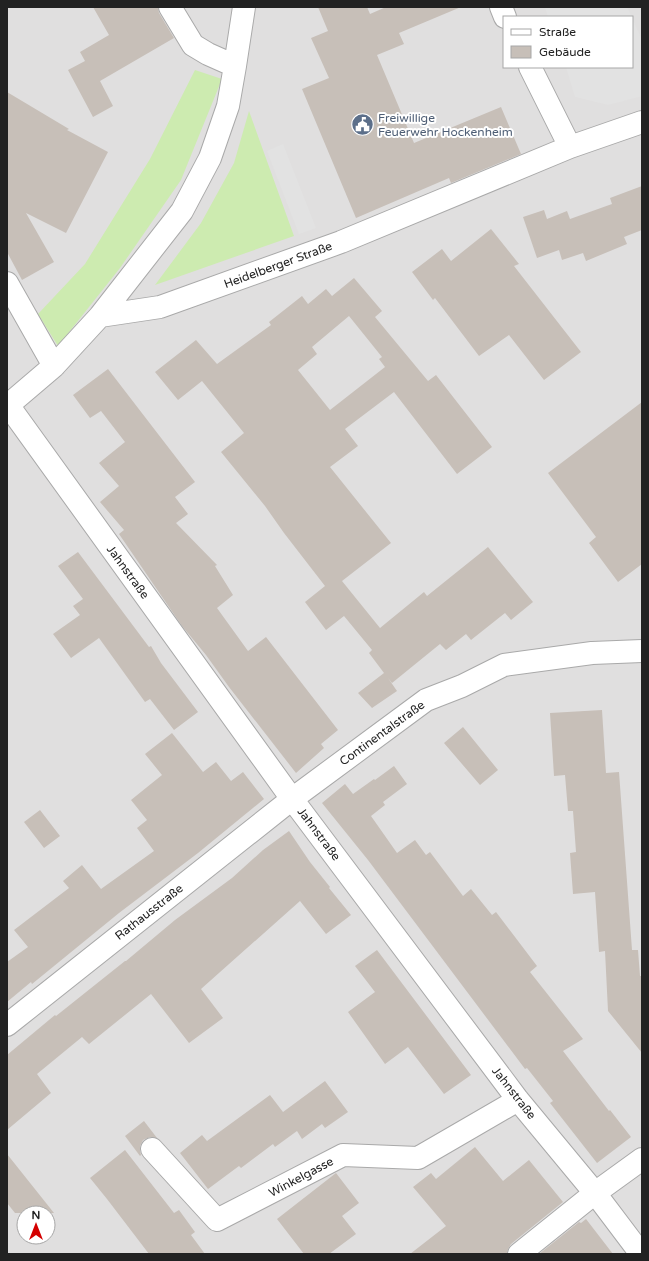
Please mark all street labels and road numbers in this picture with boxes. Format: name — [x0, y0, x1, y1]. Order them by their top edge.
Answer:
street label: Heidelberger Straße — [222, 239, 334, 291]
street label: Jahnstraße — [104, 543, 152, 602]
street label: Continentalstraße — [337, 697, 427, 768]
street label: Jahnstraße — [295, 805, 344, 863]
street label: Rathausstraße — [112, 881, 186, 943]
street label: Jahnstraße — [489, 1064, 539, 1122]
street label: Winkelgasse — [266, 1154, 336, 1200]

